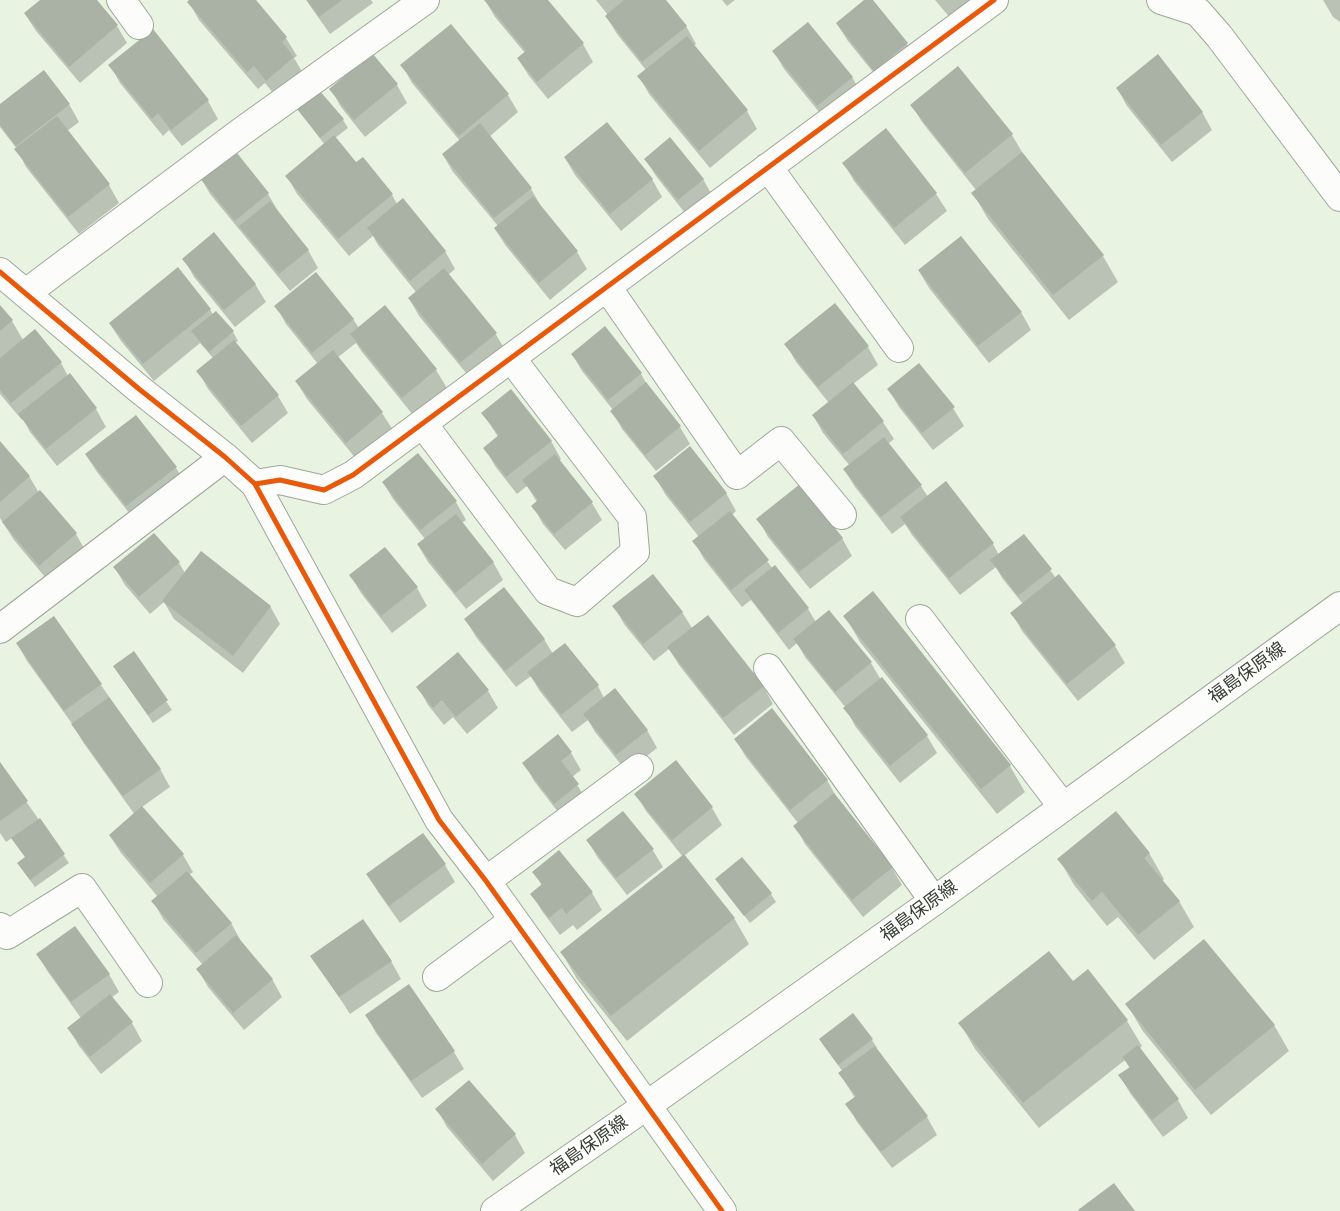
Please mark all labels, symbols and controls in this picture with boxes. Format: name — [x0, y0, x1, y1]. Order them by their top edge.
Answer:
street label: 福島保原線 — [1204, 638, 1290, 708]
street label: 福島保原線 — [876, 876, 962, 946]
street label: 福島保原線 — [546, 1111, 632, 1181]

